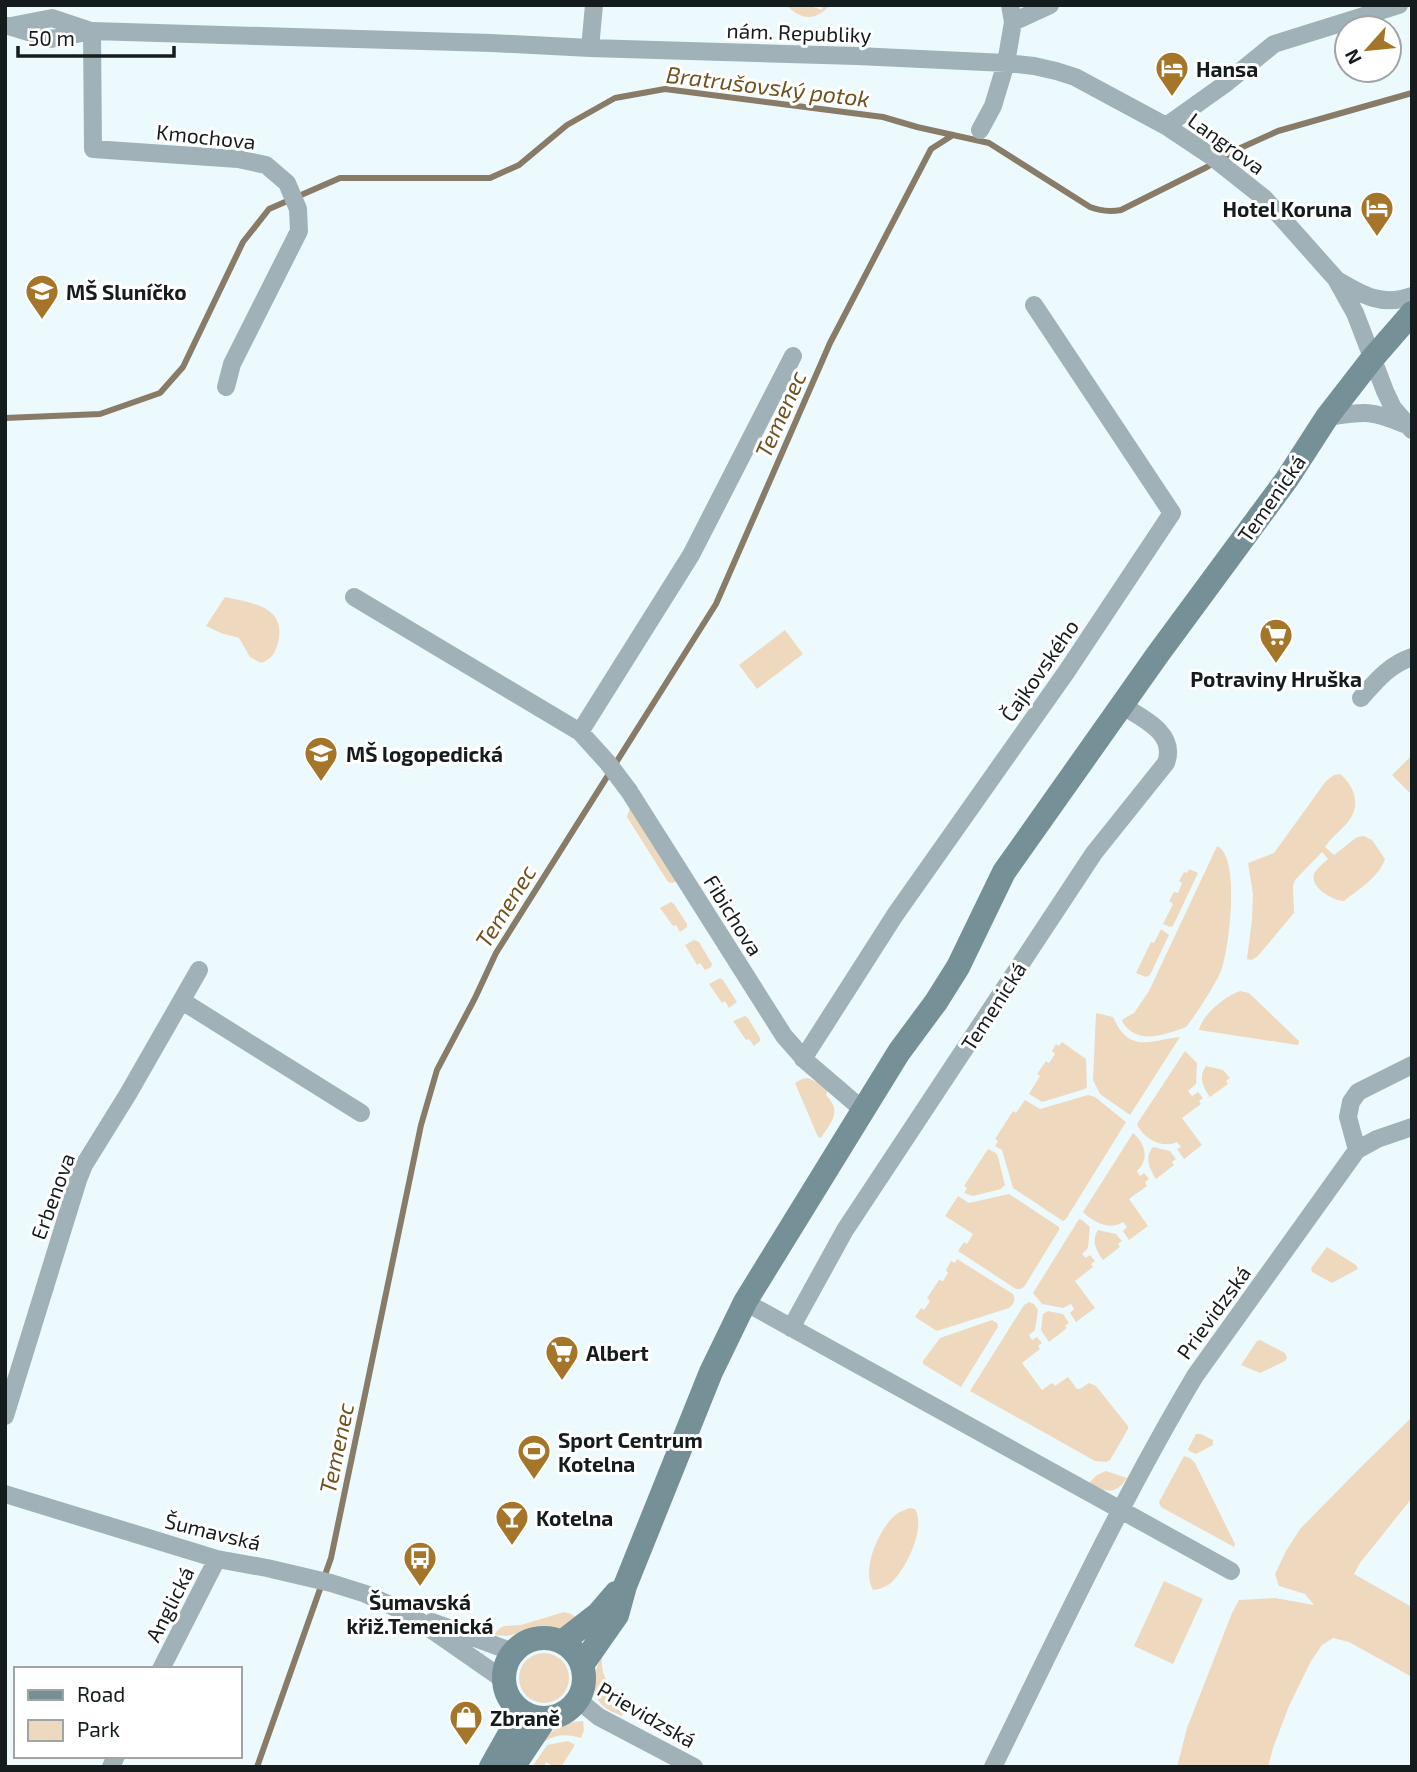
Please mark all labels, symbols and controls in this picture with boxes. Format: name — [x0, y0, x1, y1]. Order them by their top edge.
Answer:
scale bar — [18, 14, 173, 58]
north arrow — [1333, 14, 1403, 84]
street label: nám. Republiky — [726, 17, 872, 47]
text: 50 m — [28, 25, 75, 50]
text: N — [1339, 46, 1366, 68]
hotel icon: Hansa — [1153, 49, 1191, 98]
place label: Hansa — [1196, 56, 1258, 81]
water label: Bratrušovský potok — [665, 60, 871, 112]
street label: Langrova — [1184, 107, 1270, 179]
street label: Kmochova — [155, 118, 257, 154]
hotel icon: Hotel Koruna — [1358, 189, 1396, 238]
place label: Hotel Koruna — [1222, 196, 1352, 221]
school or university icon: MŠ Sluníčko — [23, 272, 61, 321]
place label: MŠ Sluníčko — [66, 279, 187, 304]
water label: Temenec — [748, 366, 812, 462]
street label: Temenická — [1232, 450, 1310, 546]
street label: Čajkovského — [995, 614, 1084, 726]
supermarket icon: Potraviny Hruška — [1257, 616, 1295, 665]
place label: Potraviny Hruška — [1190, 666, 1362, 692]
school or university icon: MŠ logopedická — [302, 734, 340, 783]
place label: MŠ logopedická — [346, 741, 503, 766]
water label: Temenec — [469, 859, 541, 953]
street label: Fibichova — [699, 870, 769, 960]
street label: Temenická — [955, 957, 1031, 1055]
street label: Erbenova — [25, 1149, 79, 1243]
street label: Prievidzská — [1171, 1260, 1255, 1364]
supermarket icon: Albert — [543, 1333, 581, 1382]
place label: Albert — [586, 1340, 649, 1365]
water label: Temenec — [313, 1400, 359, 1496]
place label: Sport Centrum Kotelna — [558, 1427, 703, 1476]
sports icon: Sport Centrum Kotelna — [515, 1432, 553, 1481]
bar icon: Kotelna — [493, 1498, 531, 1547]
place label: Kotelna — [536, 1505, 613, 1530]
street label: Šumavská — [163, 1507, 263, 1555]
bus stop icon: Šumavská křiž.Temenická — [401, 1539, 439, 1588]
street label: Anglická — [139, 1562, 199, 1646]
place label: Šumavská křiž.Temenická — [346, 1589, 494, 1638]
legend — [14, 1667, 242, 1758]
street label: Prievidzská — [593, 1676, 701, 1752]
text: Road — [77, 1681, 125, 1706]
shop icon: Zbraně — [447, 1698, 485, 1747]
place label: Zbraně — [490, 1705, 560, 1730]
text: Park — [77, 1716, 120, 1741]

